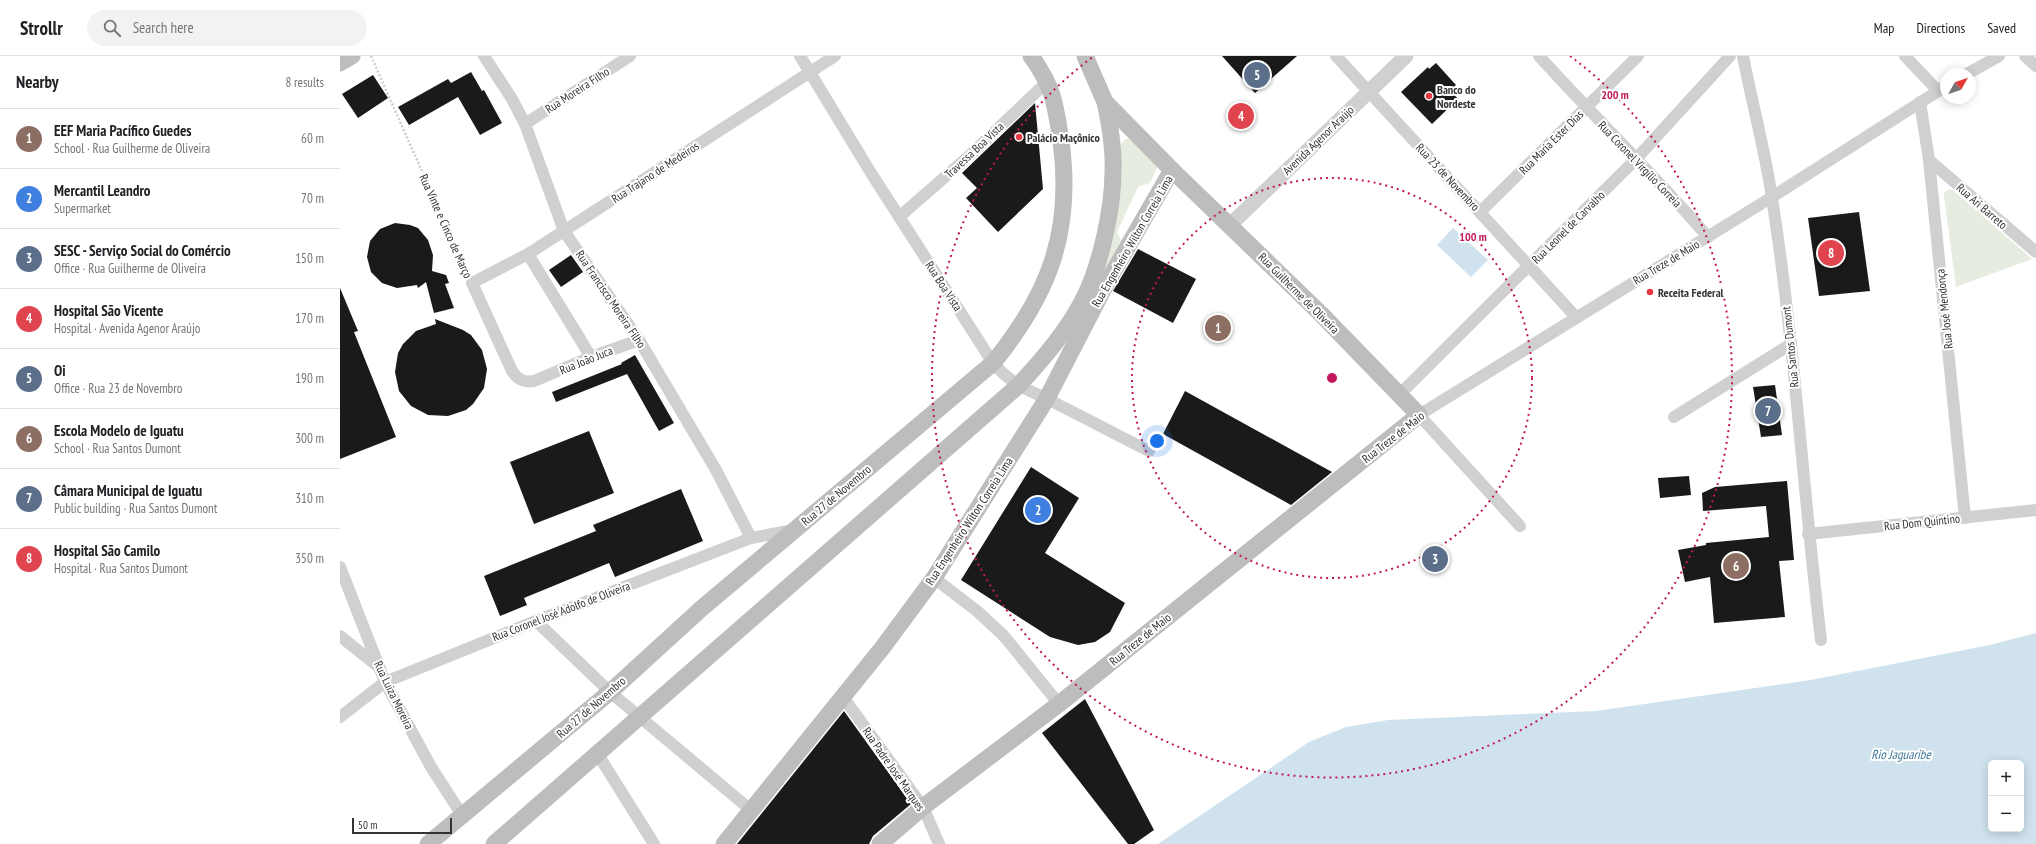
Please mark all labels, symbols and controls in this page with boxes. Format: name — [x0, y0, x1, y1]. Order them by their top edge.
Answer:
search box — [87, 10, 367, 46]
text: Strollr — [20, 16, 63, 40]
icon: search — [101, 17, 123, 39]
text: Search here — [133, 18, 194, 37]
text: Map — [1874, 19, 1894, 37]
text: Directions — [1916, 19, 1965, 37]
text: Saved — [1987, 19, 2016, 37]
pin: 5 — [1244, 60, 1270, 90]
street label: Rua Moreira Filho — [542, 64, 612, 116]
north arrow — [1940, 68, 1976, 104]
text: Nearby — [16, 71, 59, 93]
text: 8 results — [285, 74, 324, 91]
place label: Banco do Nordeste — [1437, 82, 1476, 111]
text: 200 m — [1601, 87, 1629, 102]
marker: Banco do Nordeste — [1424, 91, 1434, 101]
pin: 4 — [1228, 101, 1254, 131]
street label: Avenida Agenor Araújo — [1279, 102, 1357, 178]
street label: Rua Maria Ester Dias — [1516, 107, 1586, 177]
street label: Rua Coronel Virgílio Correia — [1595, 118, 1685, 210]
street label: Travessa Boa Vista — [941, 119, 1007, 181]
text: EEF Maria Pacífico Guedes — [54, 121, 192, 140]
text: 1 — [26, 130, 32, 147]
text: 60 m — [301, 130, 324, 147]
place label: Palácio Maçônico — [1027, 130, 1100, 145]
marker: Palácio Maçônico — [1014, 132, 1024, 142]
street label: Rua Trajano de Medeiros — [608, 138, 702, 206]
text: School · Rua Guilherme de Oliveira — [54, 140, 210, 157]
street label: Rua 23 de Novembro — [1413, 140, 1483, 214]
street label: Rua Vinte e Cinco de Março — [416, 172, 476, 280]
street label: Rua Engenheiro Wilton Correia Lima — [1088, 172, 1176, 309]
street label: Rua Ari Barreto — [1954, 180, 2010, 232]
text: Mercantil Leandro — [54, 181, 150, 200]
street label: Rua Leonel de Carvalho — [1528, 187, 1608, 267]
text: 2 — [26, 190, 32, 207]
text: 70 m — [301, 190, 324, 207]
text: Supermarket — [54, 200, 111, 217]
text: 100 m — [1459, 229, 1487, 244]
street label: Rua Treze de Maio — [1630, 236, 1702, 288]
pin: 8 — [1818, 238, 1844, 268]
text: SESC - Serviço Social do Comércio — [54, 241, 231, 260]
street label: Rua Francisco Moreira Filho — [573, 247, 649, 351]
street label: Rua Guilherme de Oliveira — [1255, 249, 1343, 337]
text: 3 — [26, 250, 32, 267]
text: 150 m — [295, 250, 324, 267]
street label: Rua Boa Vista — [922, 258, 966, 314]
text: Office · Rua Guilherme de Oliveira — [54, 260, 206, 277]
street label: Rua José Mendonça — [1932, 268, 1956, 350]
place label: Receita Federal — [1658, 285, 1724, 300]
marker: Receita Federal — [1645, 287, 1655, 297]
text: Hospital São Vicente — [54, 301, 163, 320]
street label: Rua Santos Dumont — [1778, 305, 1802, 388]
text: 4 — [26, 310, 32, 327]
text: 170 m — [295, 310, 324, 327]
pin: 1 — [1205, 313, 1231, 343]
text: Hospital · Avenida Agenor Araújo — [54, 320, 200, 337]
street label: Rua João Juca — [557, 342, 615, 377]
text: Oi — [54, 361, 66, 380]
text: 5 — [26, 370, 32, 387]
text: 190 m — [295, 370, 324, 387]
centre of rings — [1325, 371, 1339, 385]
text: Office · Rua 23 de Novembro — [54, 380, 182, 397]
pin: 7 — [1755, 396, 1781, 426]
street label: Rua Treze de Maio — [1359, 408, 1427, 466]
text: Escola Modelo de Iguatu — [54, 421, 184, 440]
text: 6 — [26, 430, 32, 447]
text: 300 m — [295, 430, 324, 447]
your location — [1147, 431, 1167, 451]
text: School · Rua Santos Dumont — [54, 440, 181, 457]
street label: Rua Engenheiro Wilton Correia Lima — [922, 454, 1016, 588]
street label: Rua 27 de Novembro — [798, 461, 874, 529]
text: Câmara Municipal de Iguatu — [54, 481, 202, 500]
text: 7 — [26, 490, 32, 507]
text: 310 m — [295, 490, 324, 507]
pin: 2 — [1025, 495, 1051, 525]
text: Public building · Rua Santos Dumont — [54, 500, 217, 517]
street label: Rua Dom Quintino — [1883, 511, 1961, 533]
text: Hospital São Camilo — [54, 541, 160, 560]
pin: 3 — [1422, 544, 1448, 574]
text: 8 — [26, 550, 32, 567]
text: 350 m — [295, 550, 324, 567]
pin: 6 — [1723, 551, 1749, 581]
text: Hospital · Rua Santos Dumont — [54, 560, 188, 577]
street label: Rua Coronel José Adolfo de Oliveira — [490, 578, 632, 644]
street label: Rua Treze de Maio — [1106, 610, 1174, 668]
street label: Rua Luiza Moreira — [371, 658, 417, 732]
street label: Rua 27 de Novembro — [553, 673, 629, 741]
street label: Rua Padre José Marques — [859, 724, 929, 814]
water label: Rio Jaguaribe — [1871, 746, 1932, 763]
map controls — [1988, 760, 2024, 832]
button: + — [1988, 760, 2024, 796]
button: − — [1988, 796, 2024, 832]
scale bar — [352, 816, 452, 835]
text: 50 m — [358, 818, 377, 832]

